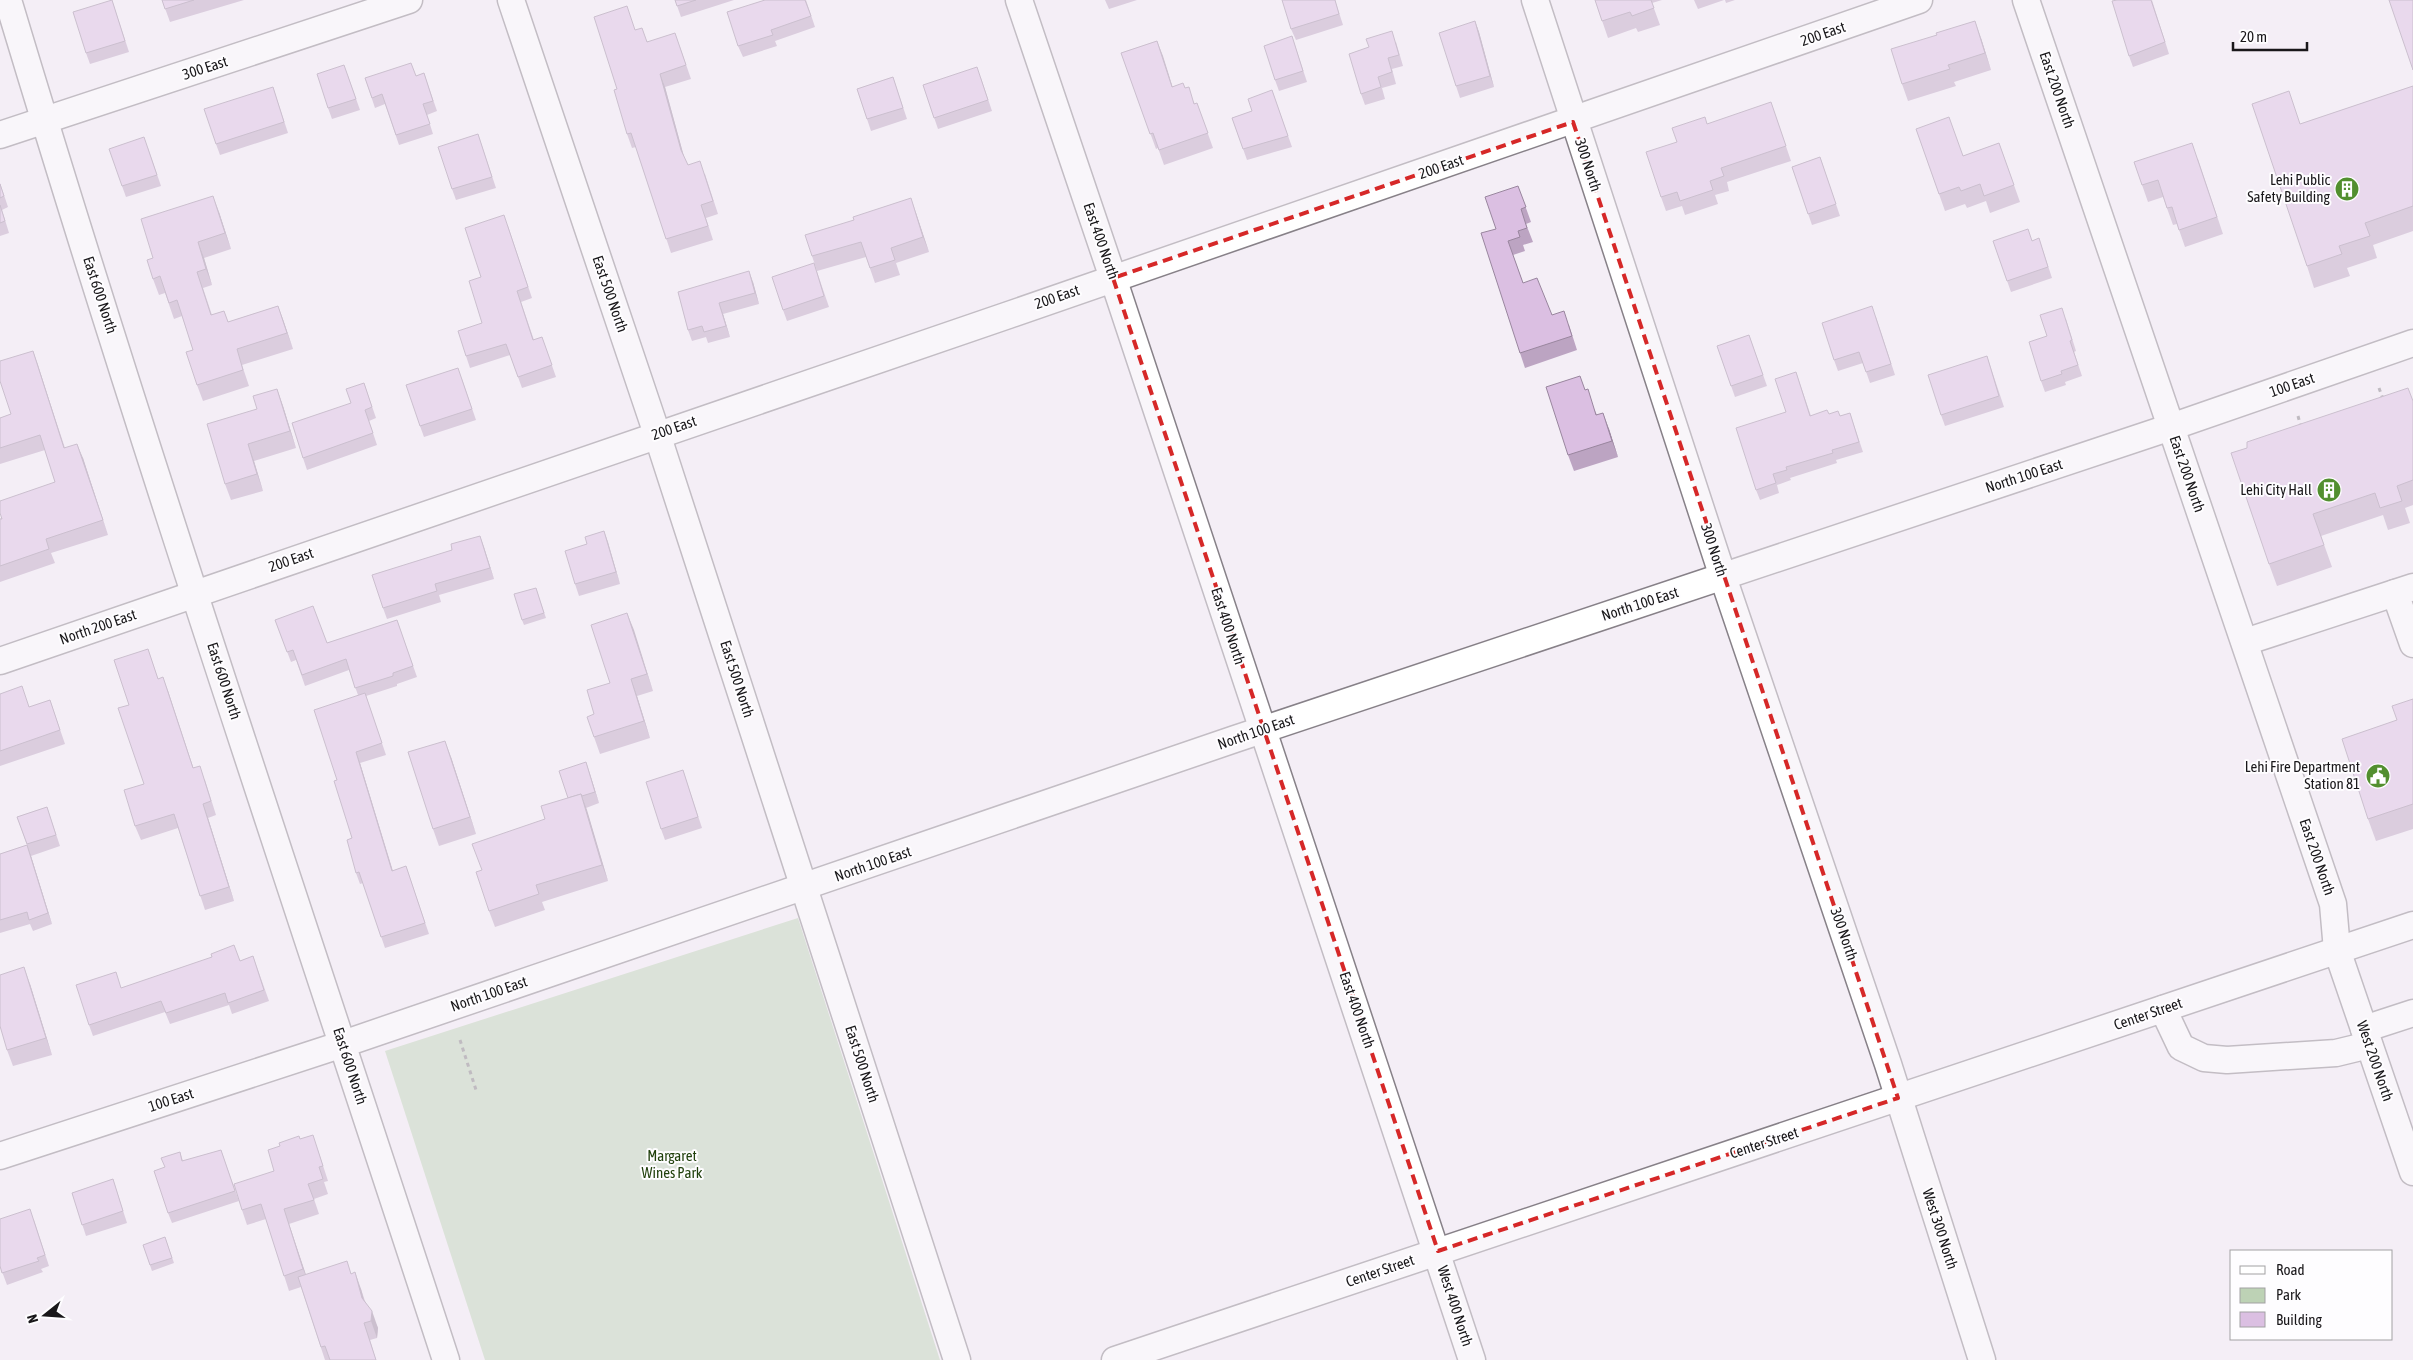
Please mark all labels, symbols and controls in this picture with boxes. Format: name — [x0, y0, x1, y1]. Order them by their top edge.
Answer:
street label: 200 East — [1798, 18, 1847, 49]
scale bar — [2233, 20, 2307, 52]
text: 20 m — [2240, 28, 2267, 45]
street label: East 200 North — [2036, 49, 2079, 130]
street label: 300 East — [180, 52, 229, 83]
street label: 300 North — [1572, 136, 1605, 194]
street label: 200 East — [1416, 151, 1465, 182]
place label: Lehi Public Safety Building — [2247, 171, 2331, 205]
building icon: Lehi Public Safety Building — [2334, 176, 2360, 202]
street label: East 400 North — [1080, 200, 1123, 281]
street label: East 500 North — [589, 253, 632, 334]
street label: East 600 North — [80, 254, 121, 336]
street label: 200 East — [1032, 281, 1081, 312]
street label: 100 East — [2267, 369, 2316, 400]
street label: 200 East — [649, 412, 698, 443]
street label: East 200 North — [2166, 433, 2209, 514]
street label: North 100 East — [1983, 455, 2065, 496]
building icon: Lehi City Hall — [2316, 477, 2342, 503]
place label: Lehi City Hall — [2240, 481, 2312, 498]
street label: 300 North — [1698, 521, 1731, 579]
street label: 200 East — [266, 544, 315, 575]
street label: North 100 East — [1599, 583, 1681, 624]
street label: East 400 North — [1208, 585, 1249, 667]
street label: North 200 East — [57, 605, 138, 648]
street label: East 500 North — [717, 638, 758, 720]
street label: East 600 North — [204, 640, 245, 722]
street label: North 100 East — [1215, 710, 1296, 753]
place label: Lehi Fire Department Station 81 — [2245, 758, 2360, 792]
public building icon: Lehi Fire Department Station 81 — [2365, 763, 2391, 789]
street label: East 200 North — [2296, 816, 2339, 897]
street label: North 100 East — [832, 842, 913, 885]
street label: 300 North — [1827, 905, 1861, 963]
street label: East 400 North — [1336, 969, 1379, 1050]
street label: North 100 East — [448, 972, 529, 1015]
street label: Center Street — [2111, 994, 2184, 1033]
street label: West 200 North — [2354, 1018, 2397, 1103]
street label: East 500 North — [842, 1023, 883, 1105]
street label: East 600 North — [330, 1025, 371, 1107]
street label: 100 East — [146, 1084, 195, 1115]
street label: Center Street — [1727, 1123, 1800, 1162]
park label: Margaret Wines Park — [642, 1147, 703, 1181]
street label: West 300 North — [1919, 1186, 1962, 1271]
legend — [2230, 1250, 2393, 1340]
street label: Center Street — [1343, 1251, 1416, 1290]
text: Road — [2276, 1261, 2305, 1278]
street label: West 400 North — [1434, 1263, 1477, 1348]
text: Park — [2276, 1286, 2301, 1303]
north arrow — [20, 1290, 70, 1340]
text: Building — [2276, 1311, 2322, 1328]
text: N — [24, 1313, 41, 1325]

